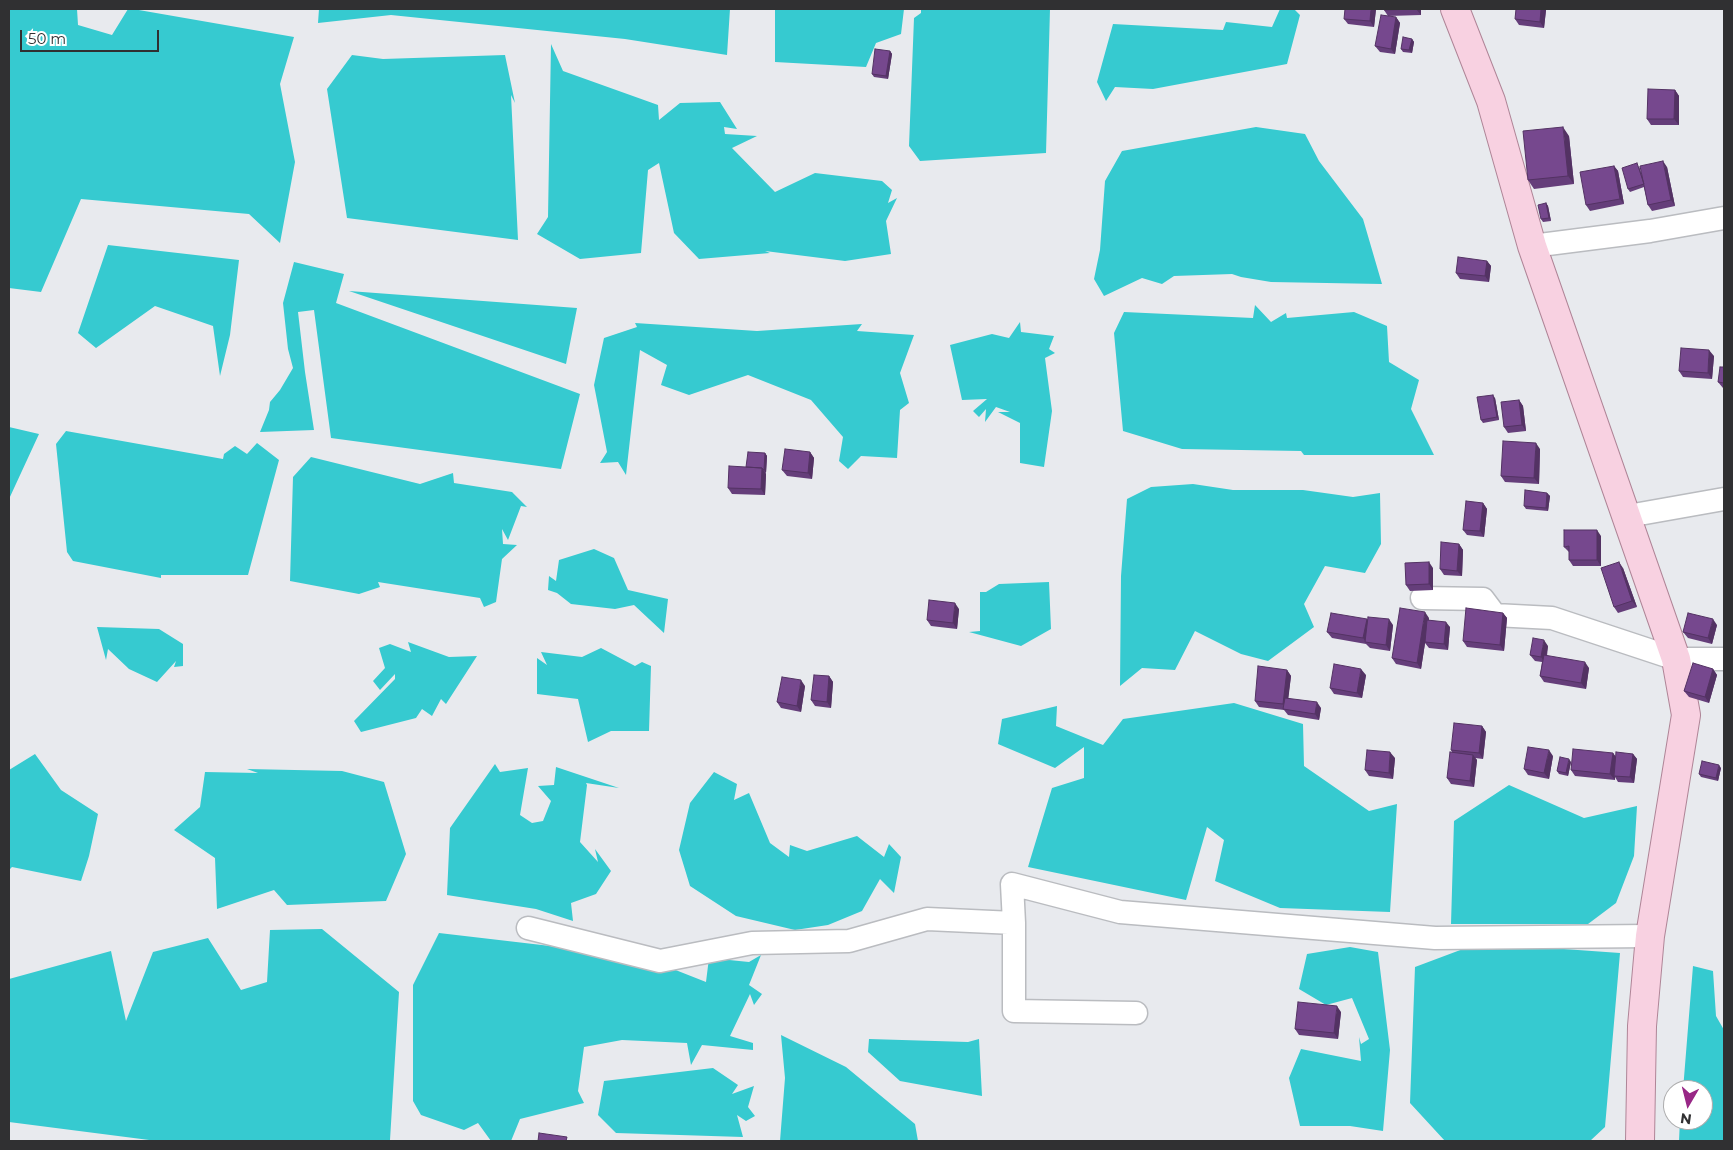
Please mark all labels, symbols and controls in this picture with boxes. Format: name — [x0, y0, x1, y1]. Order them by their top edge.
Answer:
scale bar — [22, 20, 161, 52]
text: 50 m — [28, 29, 66, 48]
north arrow — [1663, 1080, 1713, 1130]
text: N — [1679, 1109, 1693, 1129]

